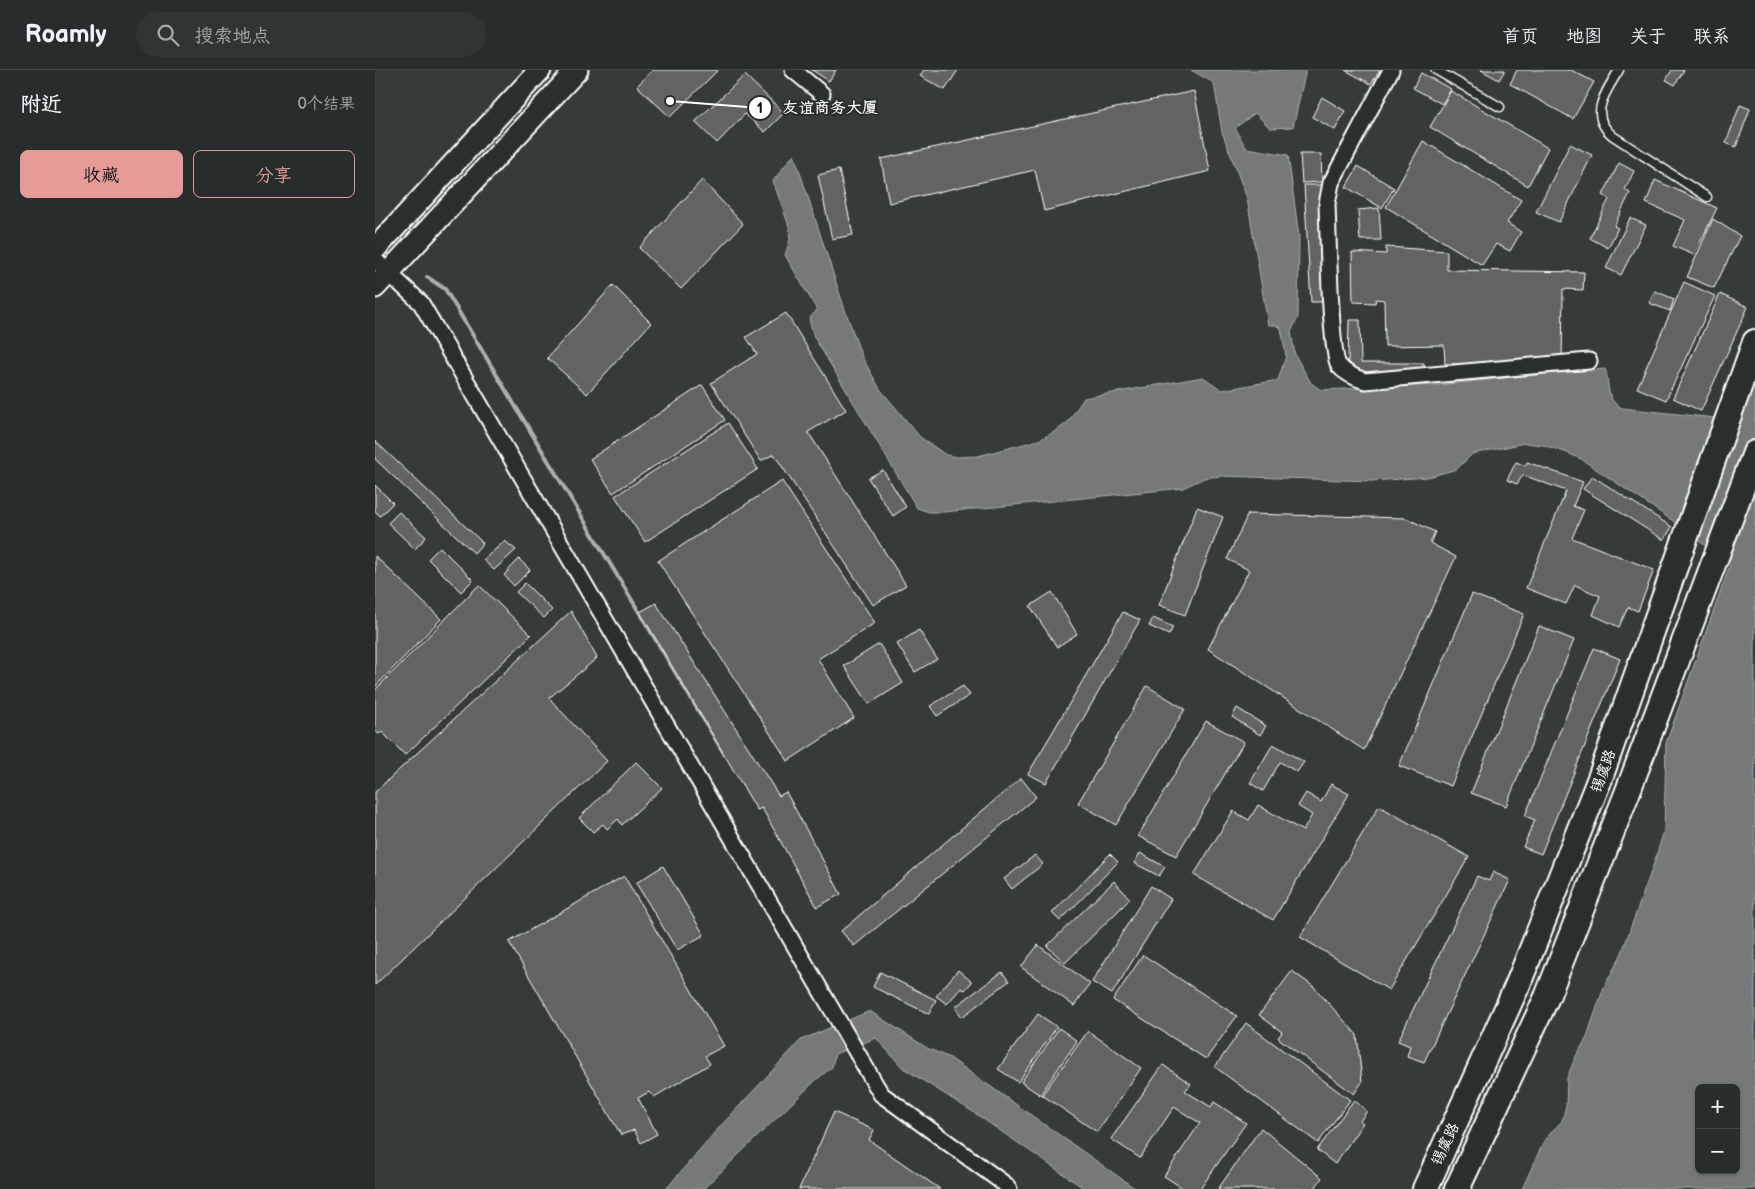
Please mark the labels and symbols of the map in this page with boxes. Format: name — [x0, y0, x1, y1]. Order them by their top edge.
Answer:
callout: 友谊商务大厦 — [747, 92, 888, 123]
text: 1 — [757, 99, 763, 118]
text: 友谊商务大厦 — [782, 99, 878, 118]
street label: 锡虞路 — [1587, 747, 1620, 796]
street label: 锡虞路 — [1427, 1120, 1464, 1169]

